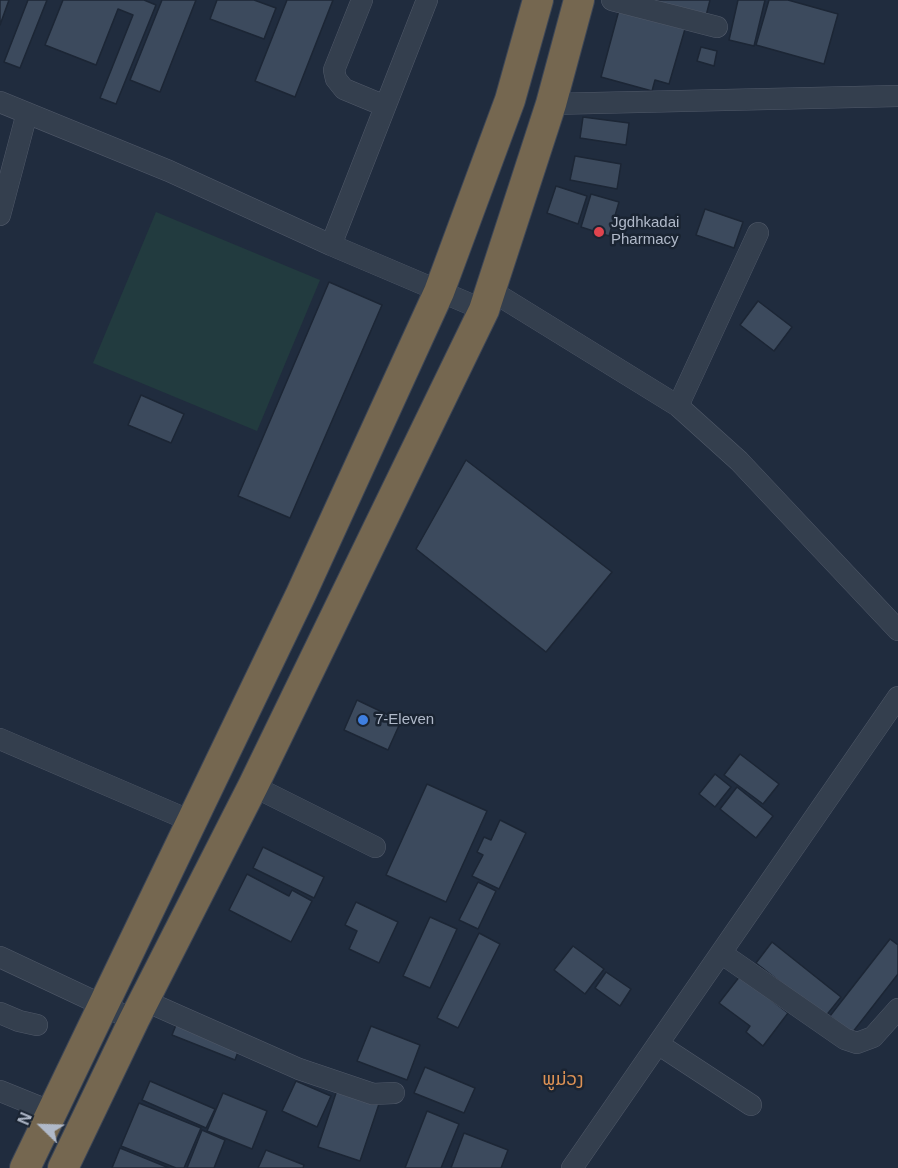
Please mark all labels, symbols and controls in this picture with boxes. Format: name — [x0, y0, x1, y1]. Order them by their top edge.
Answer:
place label: Jgdhkadai Pharmacy — [611, 214, 679, 249]
marker: Jgdhkadai Pharmacy — [592, 225, 606, 239]
place label: 7-Eleven — [375, 711, 434, 729]
marker: 7-Eleven — [356, 713, 370, 727]
district label: ພູມ່ວງ — [542, 1069, 584, 1091]
north arrow — [12, 1096, 72, 1156]
text: N — [15, 1110, 35, 1127]

